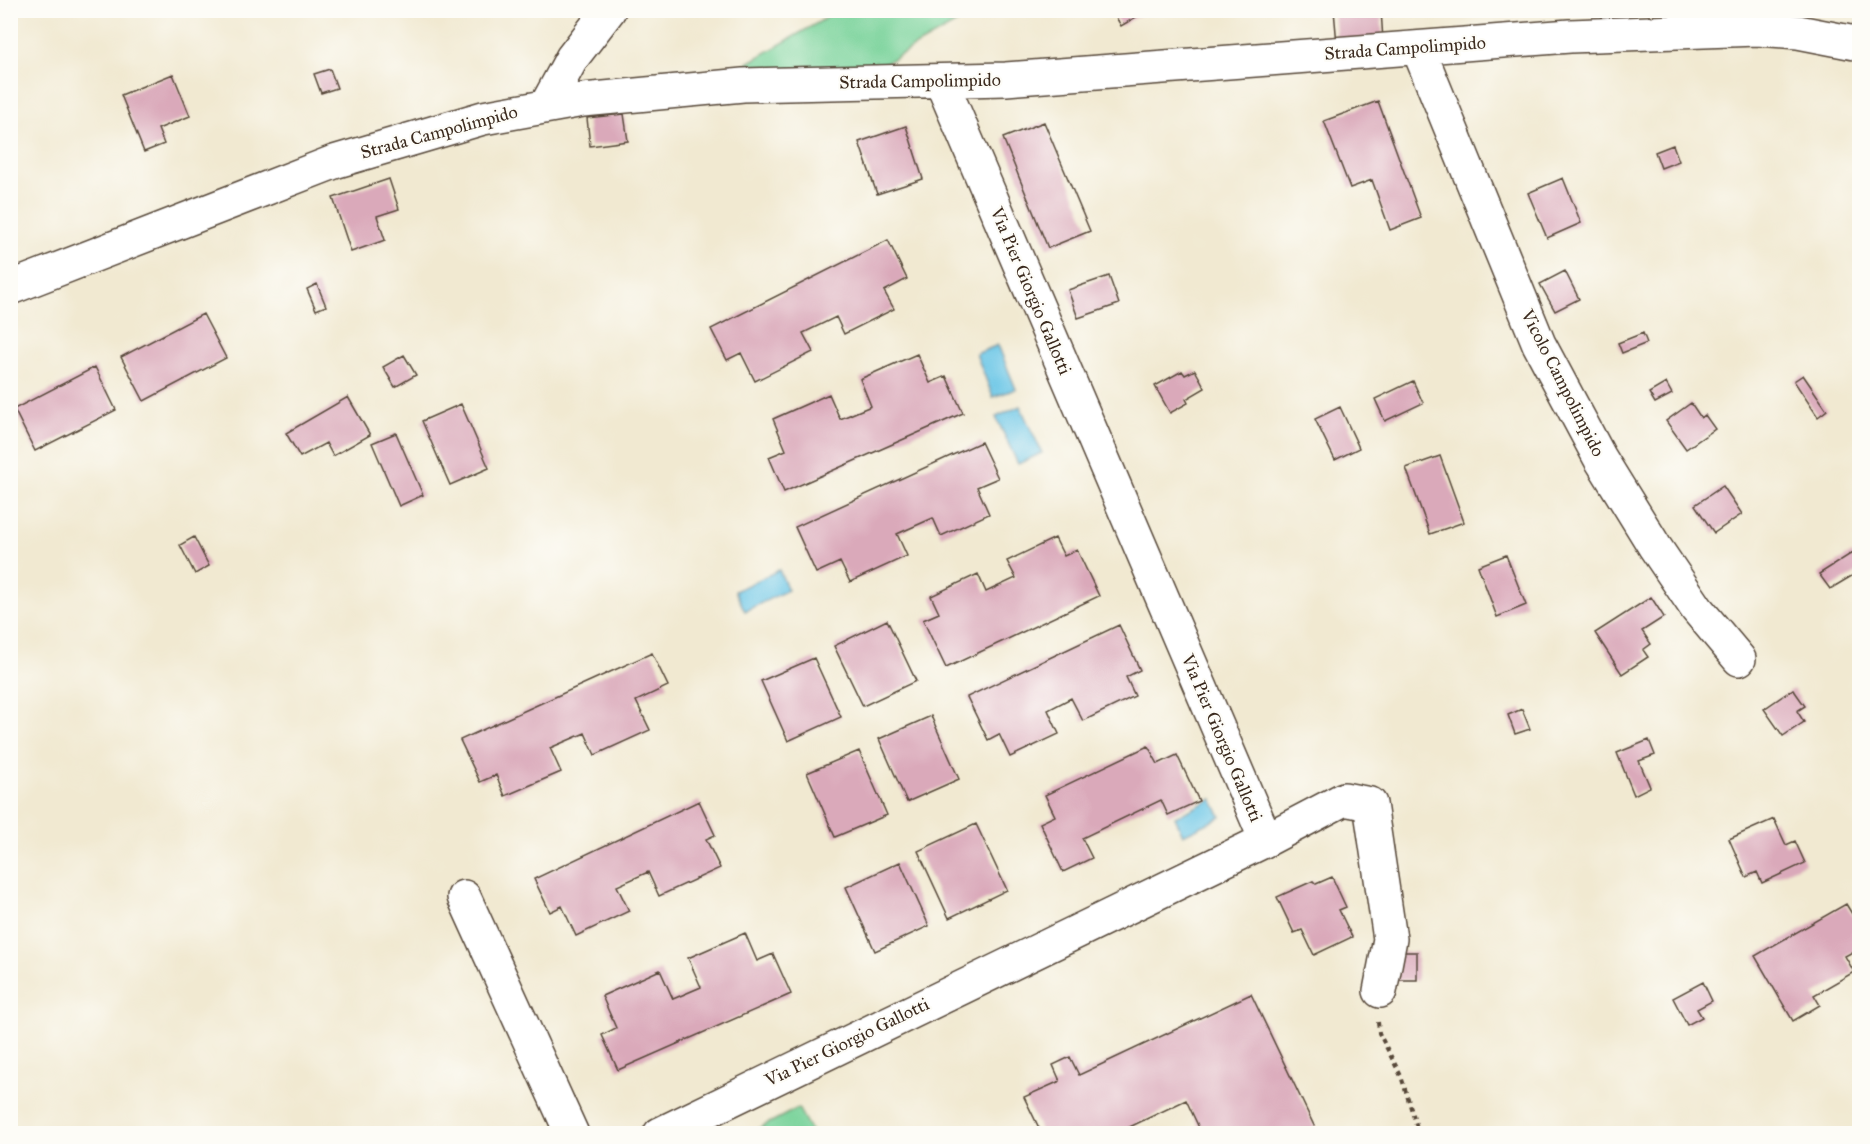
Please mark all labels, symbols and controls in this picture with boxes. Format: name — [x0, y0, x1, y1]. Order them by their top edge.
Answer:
street label: Strada Campolimpido — [1324, 31, 1486, 65]
street label: Strada Campolimpido — [839, 69, 1001, 93]
street label: Strada Campolimpido — [358, 100, 520, 164]
street label: Via Pier Giorgio Gallotti — [984, 203, 1076, 378]
street label: Vicolo Campolimpido — [1516, 305, 1610, 460]
street label: Via Pier Giorgio Gallotti — [1175, 650, 1267, 825]
street label: Via Pier Giorgio Gallotti — [760, 993, 933, 1093]

